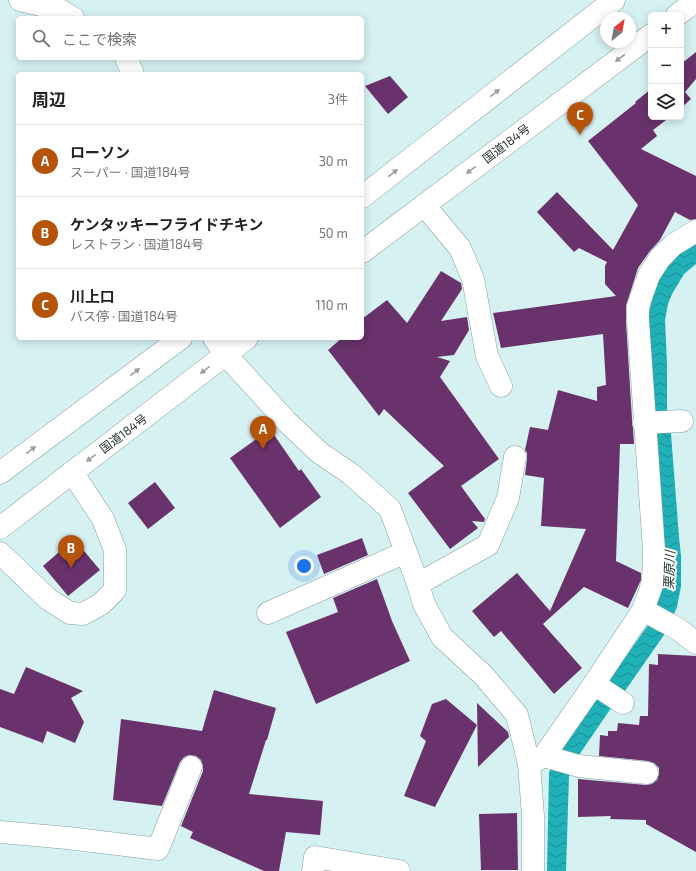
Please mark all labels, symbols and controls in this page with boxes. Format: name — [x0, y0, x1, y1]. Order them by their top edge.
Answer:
north arrow — [600, 12, 636, 48]
map controls — [648, 12, 684, 120]
button: + — [648, 12, 684, 48]
search box — [16, 16, 364, 60]
icon: search — [30, 27, 52, 49]
text: ここで検索 — [62, 30, 137, 48]
button: − — [648, 48, 684, 84]
one-way arrow — [614, 54, 625, 62]
button: layers — [648, 84, 684, 120]
text: 周辺 — [32, 89, 66, 109]
one-way arrow — [490, 89, 501, 98]
text: 3件 — [328, 91, 348, 107]
pin: C — [567, 102, 593, 135]
street label: 国道184号 — [480, 121, 532, 165]
text: ローソン — [70, 143, 130, 161]
text: A — [41, 153, 49, 169]
text: 30 m — [319, 153, 348, 169]
text: スーパー · 国道184号 — [70, 164, 191, 180]
one-way arrow — [466, 165, 477, 174]
one-way arrow — [387, 169, 398, 178]
text: ケンタッキーフライドチキン — [70, 215, 263, 233]
text: B — [41, 225, 49, 241]
text: 50 m — [319, 225, 348, 241]
text: レストラン · 国道184号 — [70, 236, 204, 252]
text: 川上口 — [70, 287, 115, 305]
text: C — [41, 297, 49, 313]
text: 110 m — [316, 297, 348, 313]
text: バス停 · 国道184号 — [70, 308, 178, 324]
one-way arrow — [200, 366, 211, 374]
one-way arrow — [130, 368, 141, 376]
street label: 国道184号 — [97, 411, 149, 455]
pin: A — [250, 416, 276, 449]
one-way arrow — [26, 446, 37, 454]
one-way arrow — [85, 453, 96, 462]
pin: B — [58, 535, 84, 568]
water label: 栗原川 — [660, 548, 678, 590]
your location — [294, 556, 314, 576]

